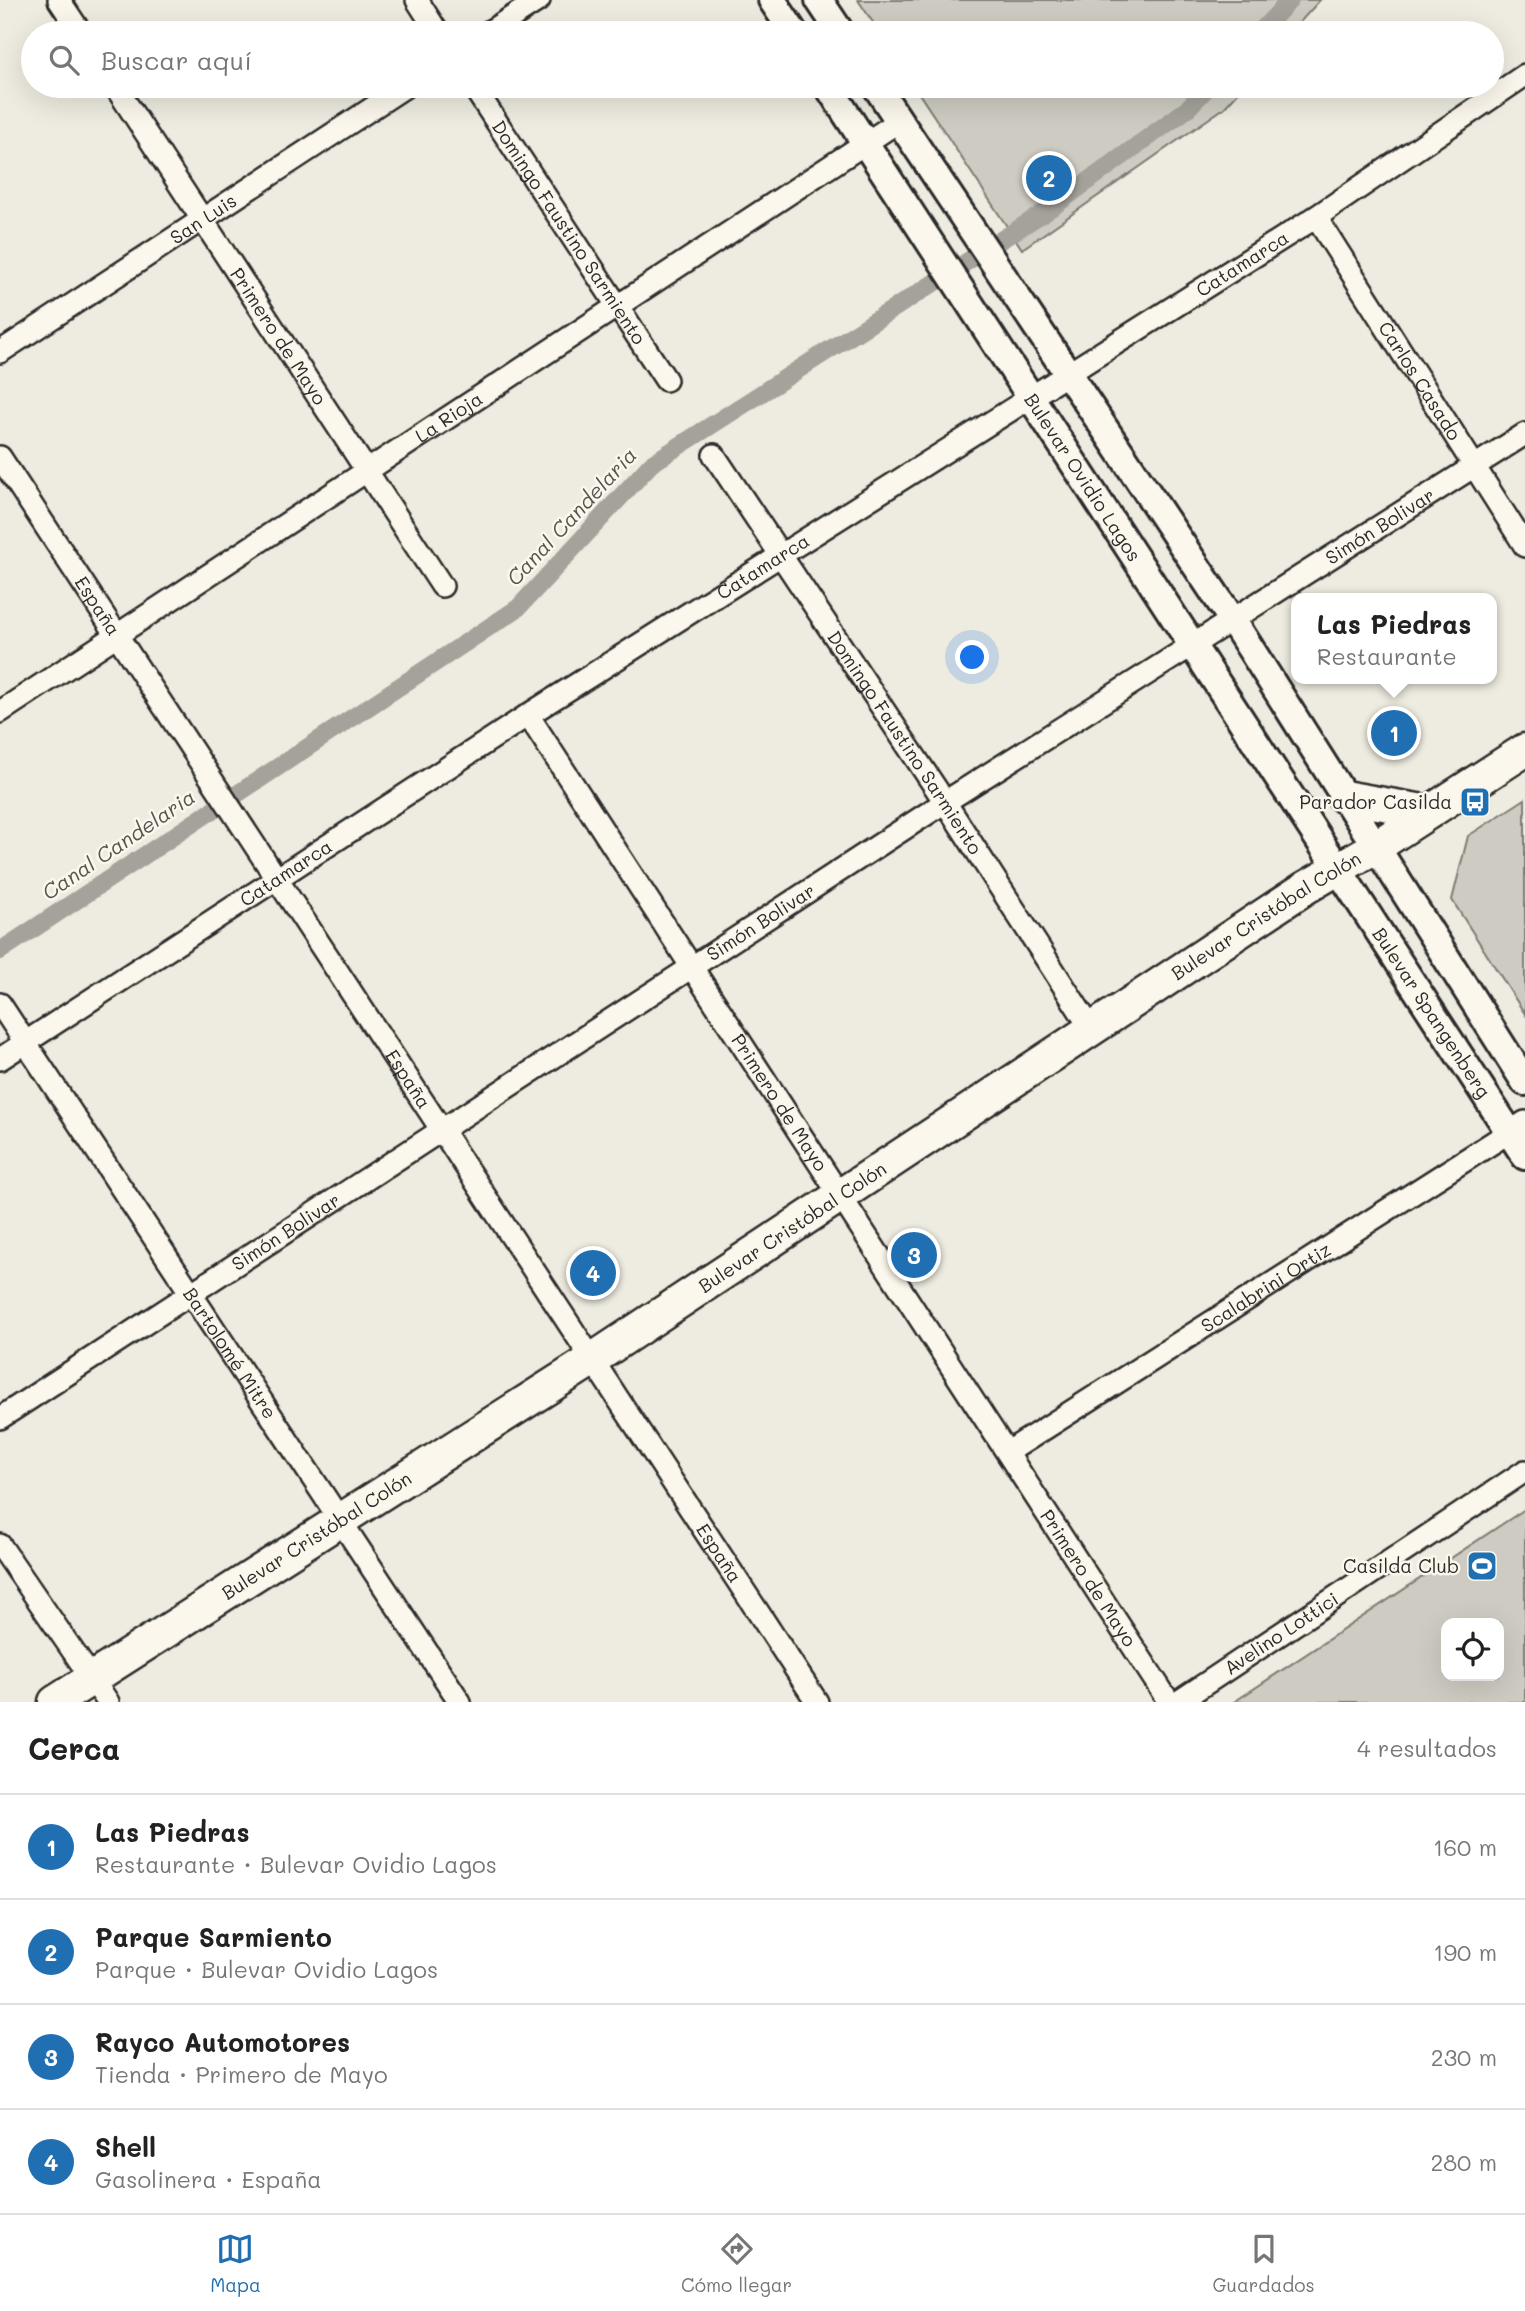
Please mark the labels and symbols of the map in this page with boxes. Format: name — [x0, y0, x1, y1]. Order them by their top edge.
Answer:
street label: Domingo Faustino Sarmiento — [487, 115, 652, 349]
pin: 2 — [1026, 152, 1072, 204]
street label: San Luis — [165, 188, 241, 249]
street label: Catamarca — [1191, 225, 1293, 302]
street label: Primero de Mayo — [225, 263, 333, 409]
street label: Carlos Casado — [1373, 316, 1468, 445]
street label: La Rioja — [410, 385, 487, 448]
street label: Bulevar Ovidio Lagos — [1019, 388, 1147, 566]
water label: Canal Candelaria — [500, 441, 642, 591]
street label: Simón Bolivar — [1320, 482, 1439, 570]
street label: Catamarca — [711, 527, 814, 605]
street label: España — [69, 571, 127, 640]
street label: Domingo Faustino Sarmiento — [822, 625, 988, 859]
your location — [955, 640, 989, 674]
pin: 1 — [1371, 707, 1417, 759]
water label: Canal Candelaria — [36, 782, 200, 905]
bus stop icon: Parador Casilda — [1458, 785, 1492, 819]
place label: Parador Casilda — [1299, 789, 1452, 814]
street label: Catamarca — [235, 833, 336, 912]
street label: Bulevar Cristóbal Colón — [1166, 845, 1365, 985]
street label: Simón Bolivar — [701, 877, 819, 966]
street label: Bulevar Spangenberg — [1367, 922, 1497, 1103]
street label: Primero de Mayo — [726, 1029, 834, 1176]
street label: España — [380, 1044, 437, 1113]
street label: Bulevar Cristóbal Colón — [693, 1156, 891, 1298]
street label: Simón Bolivar — [226, 1187, 344, 1276]
pin: 3 — [891, 1229, 937, 1281]
street label: Scalabrini Ortiz — [1196, 1236, 1335, 1338]
pin: 4 — [570, 1247, 616, 1299]
street label: Bartolomé Mitre — [178, 1282, 283, 1423]
street label: Bulevar Cristóbal Colón — [216, 1465, 416, 1605]
street label: Primero de Mayo — [1035, 1504, 1143, 1651]
street label: España — [691, 1518, 748, 1587]
sports icon: Casilda Club — [1465, 1549, 1499, 1583]
place label: Casilda Club — [1343, 1553, 1459, 1578]
street label: Avelino Lottici — [1219, 1586, 1343, 1680]

